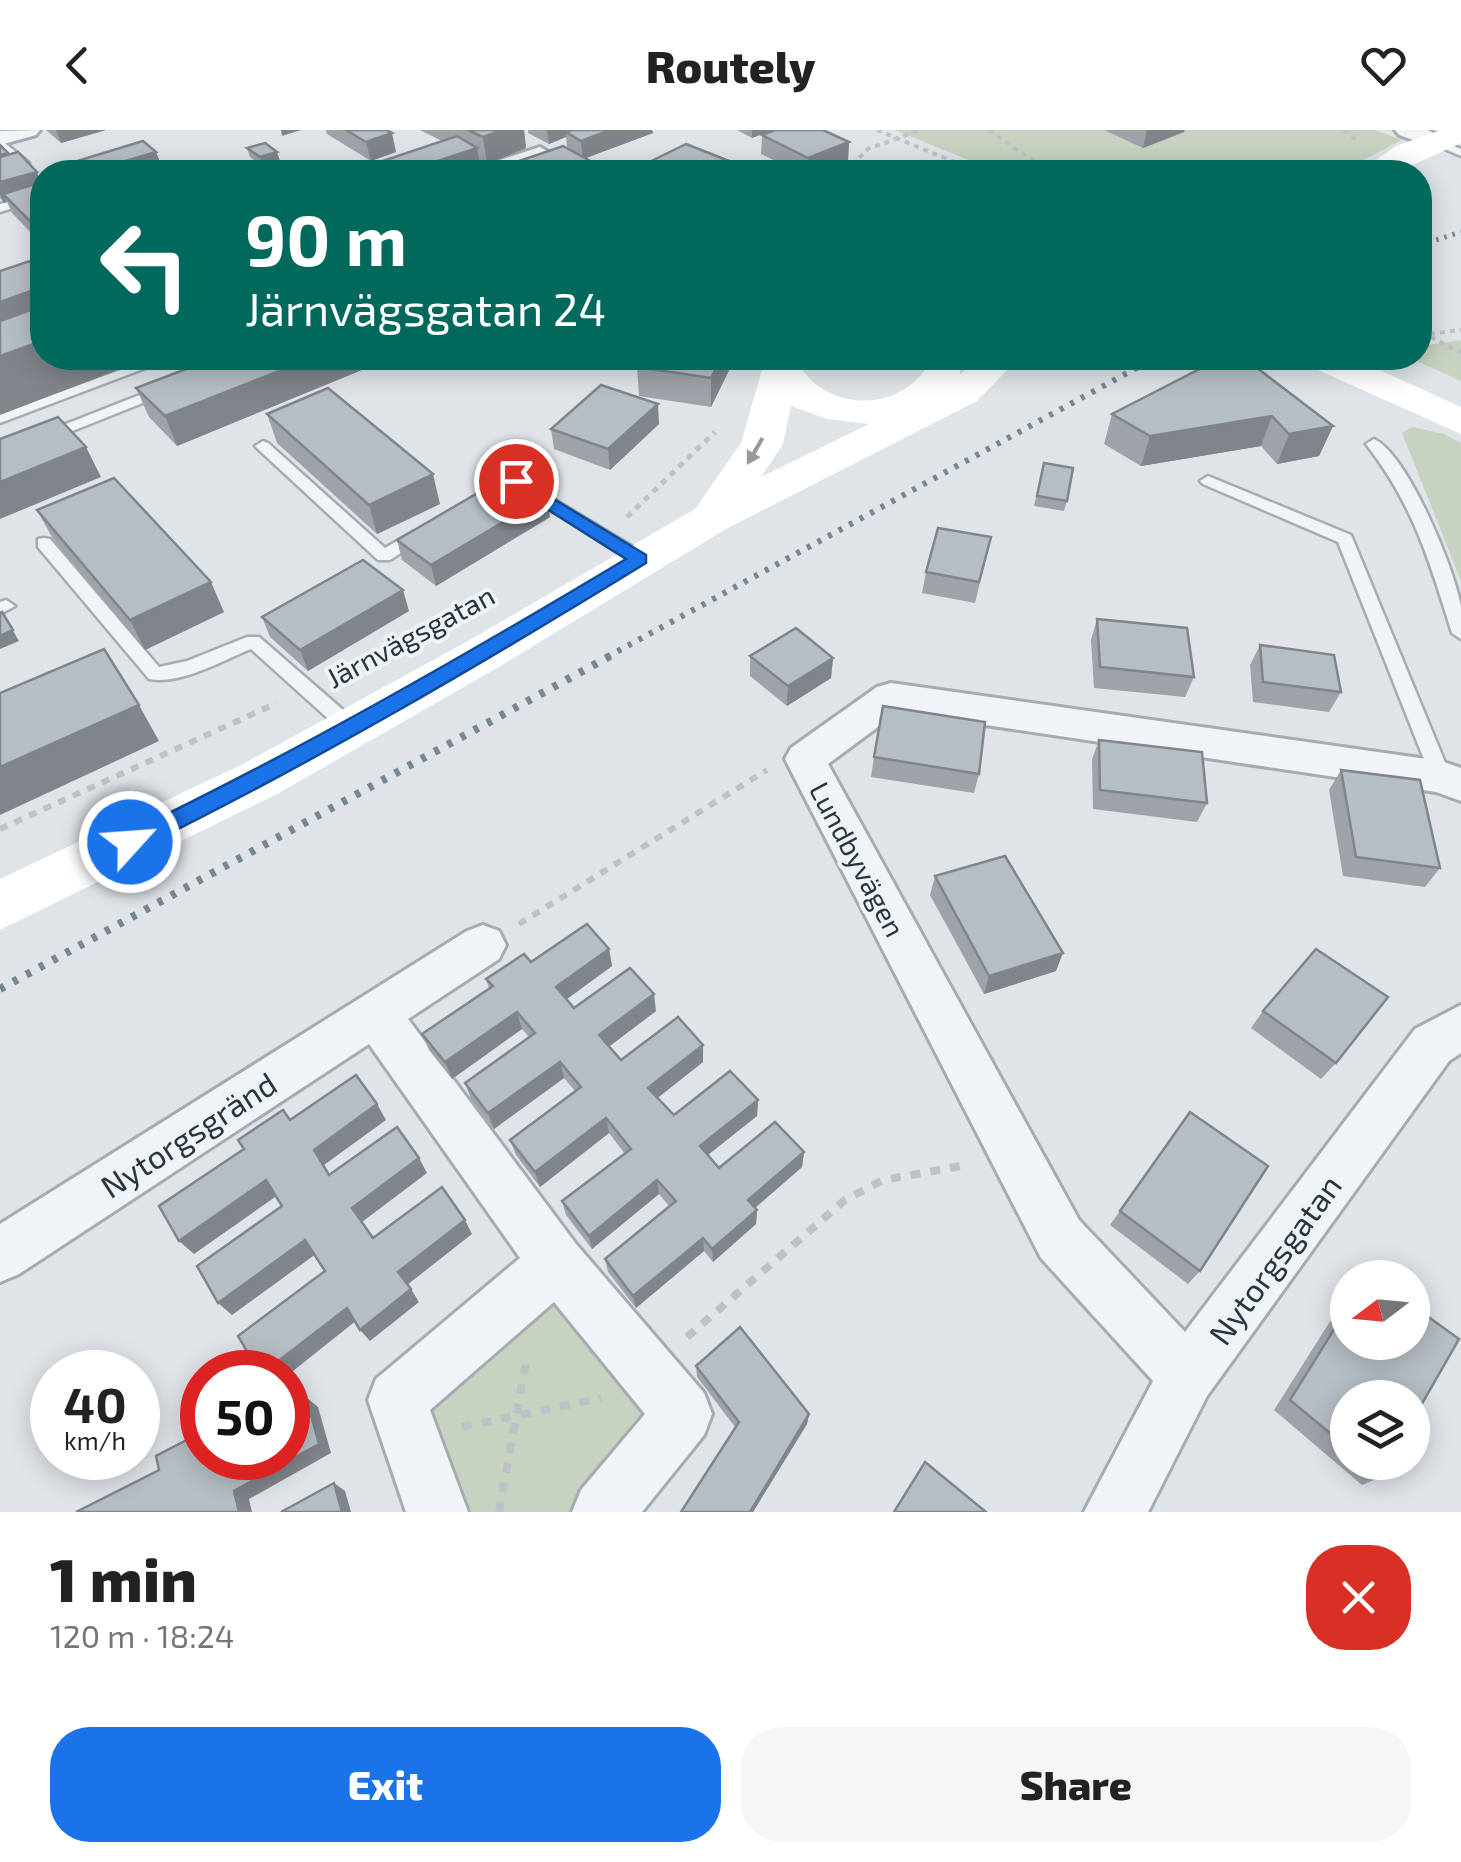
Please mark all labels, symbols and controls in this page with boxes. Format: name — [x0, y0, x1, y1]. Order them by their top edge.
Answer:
icon: back — [50, 38, 105, 93]
text: Routely — [646, 38, 815, 92]
icon: heart — [1356, 38, 1411, 93]
text: 90 m — [245, 196, 407, 280]
icon: left — [80, 200, 210, 330]
text: Järnvägsgatan 24 — [245, 281, 606, 335]
one-way arrow — [747, 437, 765, 465]
pin — [474, 439, 559, 524]
icon: arrive — [489, 454, 544, 509]
street label: Järnvägsgatan — [320, 577, 500, 695]
street label: Lundbyvägen — [803, 776, 913, 942]
position arrow — [78, 790, 182, 894]
street label: Nytorgsgränd — [93, 1063, 283, 1205]
street label: Nytorgsgatan — [1200, 1167, 1348, 1351]
north arrow — [1330, 1260, 1430, 1360]
map controls — [1330, 1260, 1430, 1480]
speed limit sign: 50 — [180, 1350, 310, 1480]
text: 40 — [63, 1373, 127, 1433]
button: layers — [1330, 1380, 1430, 1480]
text: km/h — [64, 1425, 126, 1455]
text: 1 min — [50, 1542, 197, 1614]
button: close — [1306, 1545, 1411, 1650]
text: 120 m · 18:24 — [50, 1616, 234, 1654]
button: Exit — [50, 1727, 721, 1842]
button: Share — [741, 1727, 1411, 1842]

